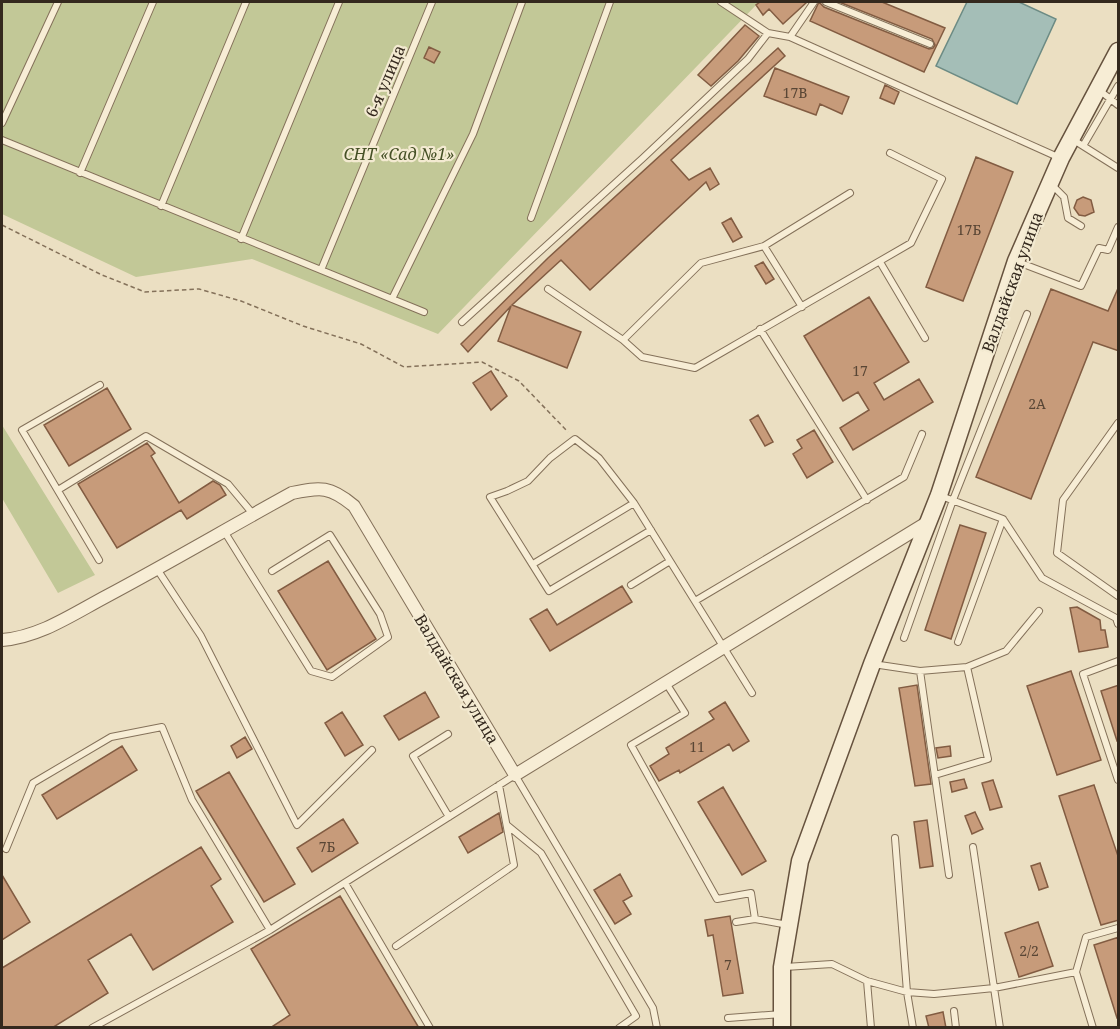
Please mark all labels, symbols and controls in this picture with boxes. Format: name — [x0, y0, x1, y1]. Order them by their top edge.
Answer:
street label: 6-я улица — [360, 41, 410, 121]
house number: 17В — [783, 83, 807, 102]
park label: СНТ «Сад №1» — [344, 143, 454, 165]
street label: Валдайская улица — [976, 209, 1048, 355]
house number: 17Б — [957, 220, 981, 239]
house number: 17 — [852, 361, 868, 380]
house number: 2А — [1028, 394, 1046, 413]
street label: Валдайская улица — [409, 610, 505, 748]
house number: 11 — [689, 737, 705, 756]
house number: 7Б — [319, 837, 335, 856]
house number: 2/2 — [1019, 941, 1039, 960]
house number: 7 — [724, 955, 732, 974]

